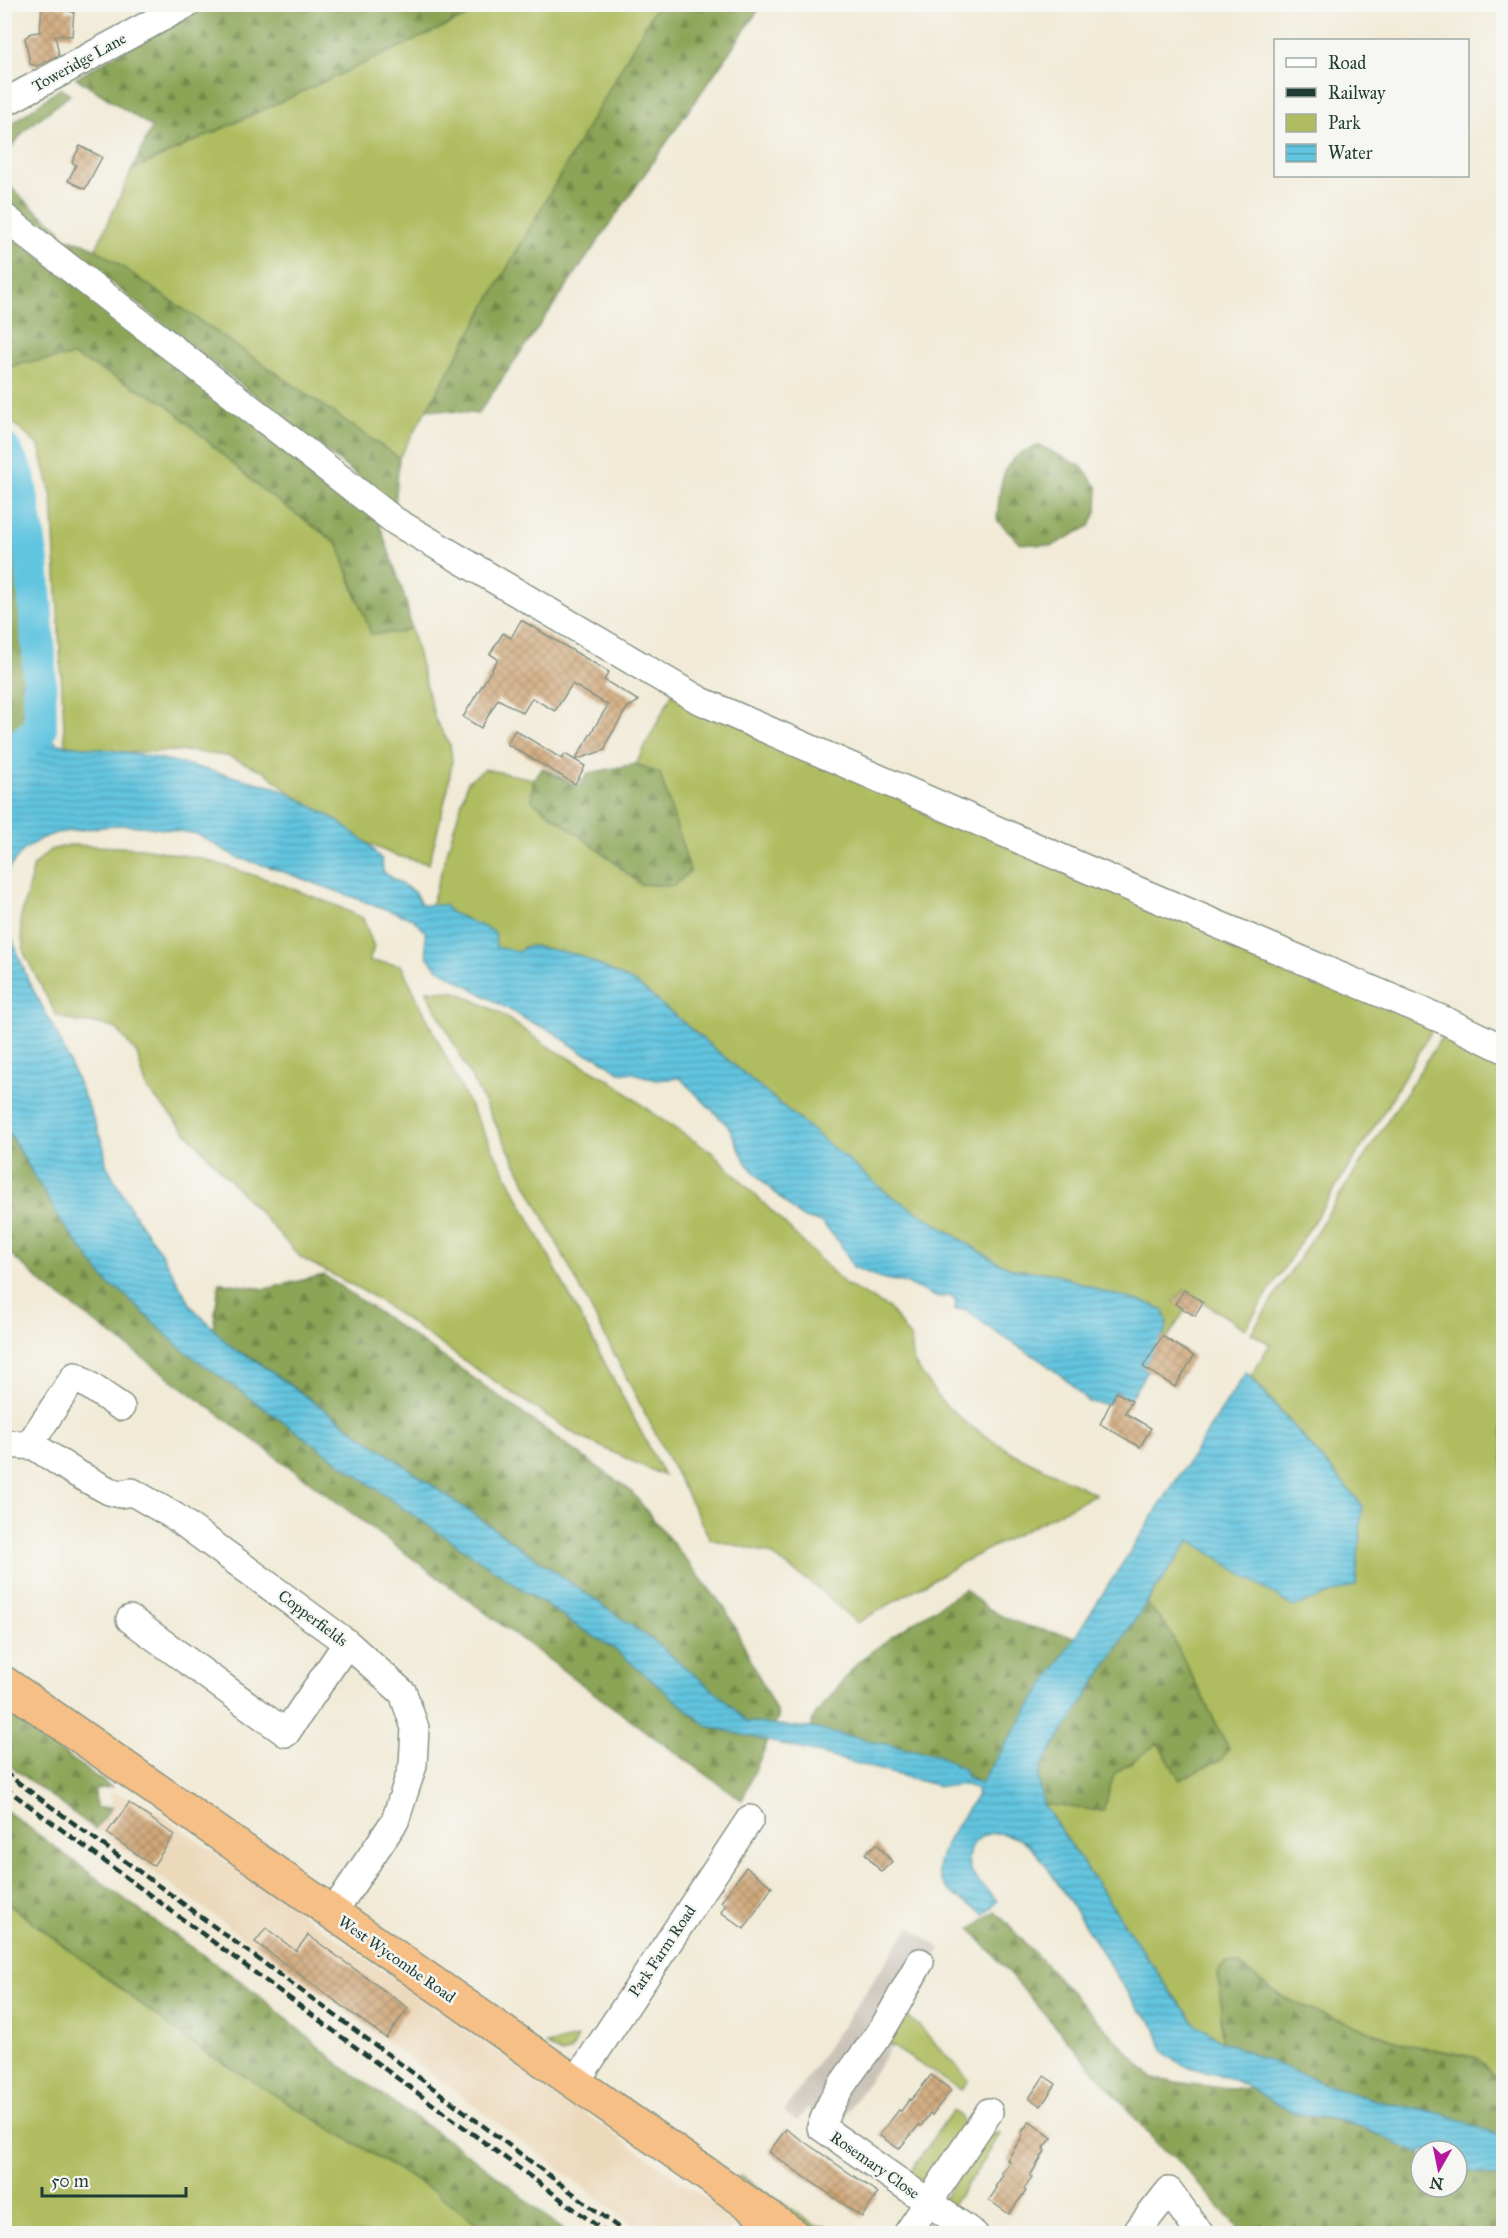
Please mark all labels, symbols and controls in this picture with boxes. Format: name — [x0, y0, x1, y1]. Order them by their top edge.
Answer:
street label: Toweridge Lane — [29, 28, 130, 97]
legend — [1274, 39, 1469, 177]
text: Road — [1328, 52, 1366, 74]
text: Railway — [1328, 82, 1386, 104]
text: Park — [1328, 112, 1361, 134]
text: Water — [1328, 142, 1373, 164]
street label: Copperfields — [275, 1586, 352, 1650]
street label: Park Farm Road — [624, 1902, 700, 2000]
street label: West Wycombe Road — [335, 1911, 459, 2007]
street label: Rosemary Close — [827, 2127, 924, 2203]
north arrow — [1409, 2139, 1469, 2199]
scale bar — [42, 2160, 186, 2198]
text: 50 m — [51, 2170, 89, 2192]
text: N — [1428, 2173, 1445, 2194]

